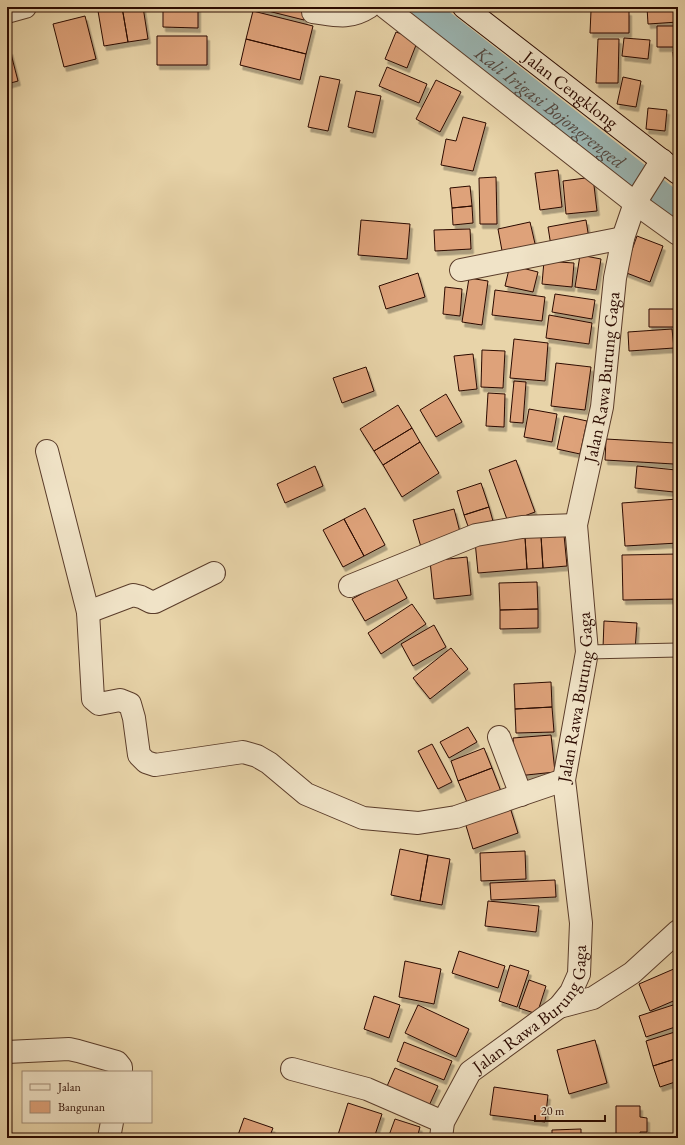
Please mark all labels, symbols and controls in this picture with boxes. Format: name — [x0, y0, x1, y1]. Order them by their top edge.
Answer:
water label: Kali Irigasi Bojongrenged — [469, 40, 631, 174]
street label: Jalan Cengklong — [517, 44, 623, 134]
street label: Jalan Rawa Burung Gaga — [578, 290, 625, 467]
street label: Jalan Rawa Burung Gaga — [551, 610, 598, 786]
street label: Jalan Rawa Burung Gaga — [466, 944, 591, 1079]
legend — [22, 1071, 152, 1123]
text: Jalan — [57, 1079, 82, 1095]
scale bar — [535, 1097, 605, 1123]
text: Bangunan — [58, 1099, 106, 1115]
text: 20 m — [541, 1103, 565, 1119]

